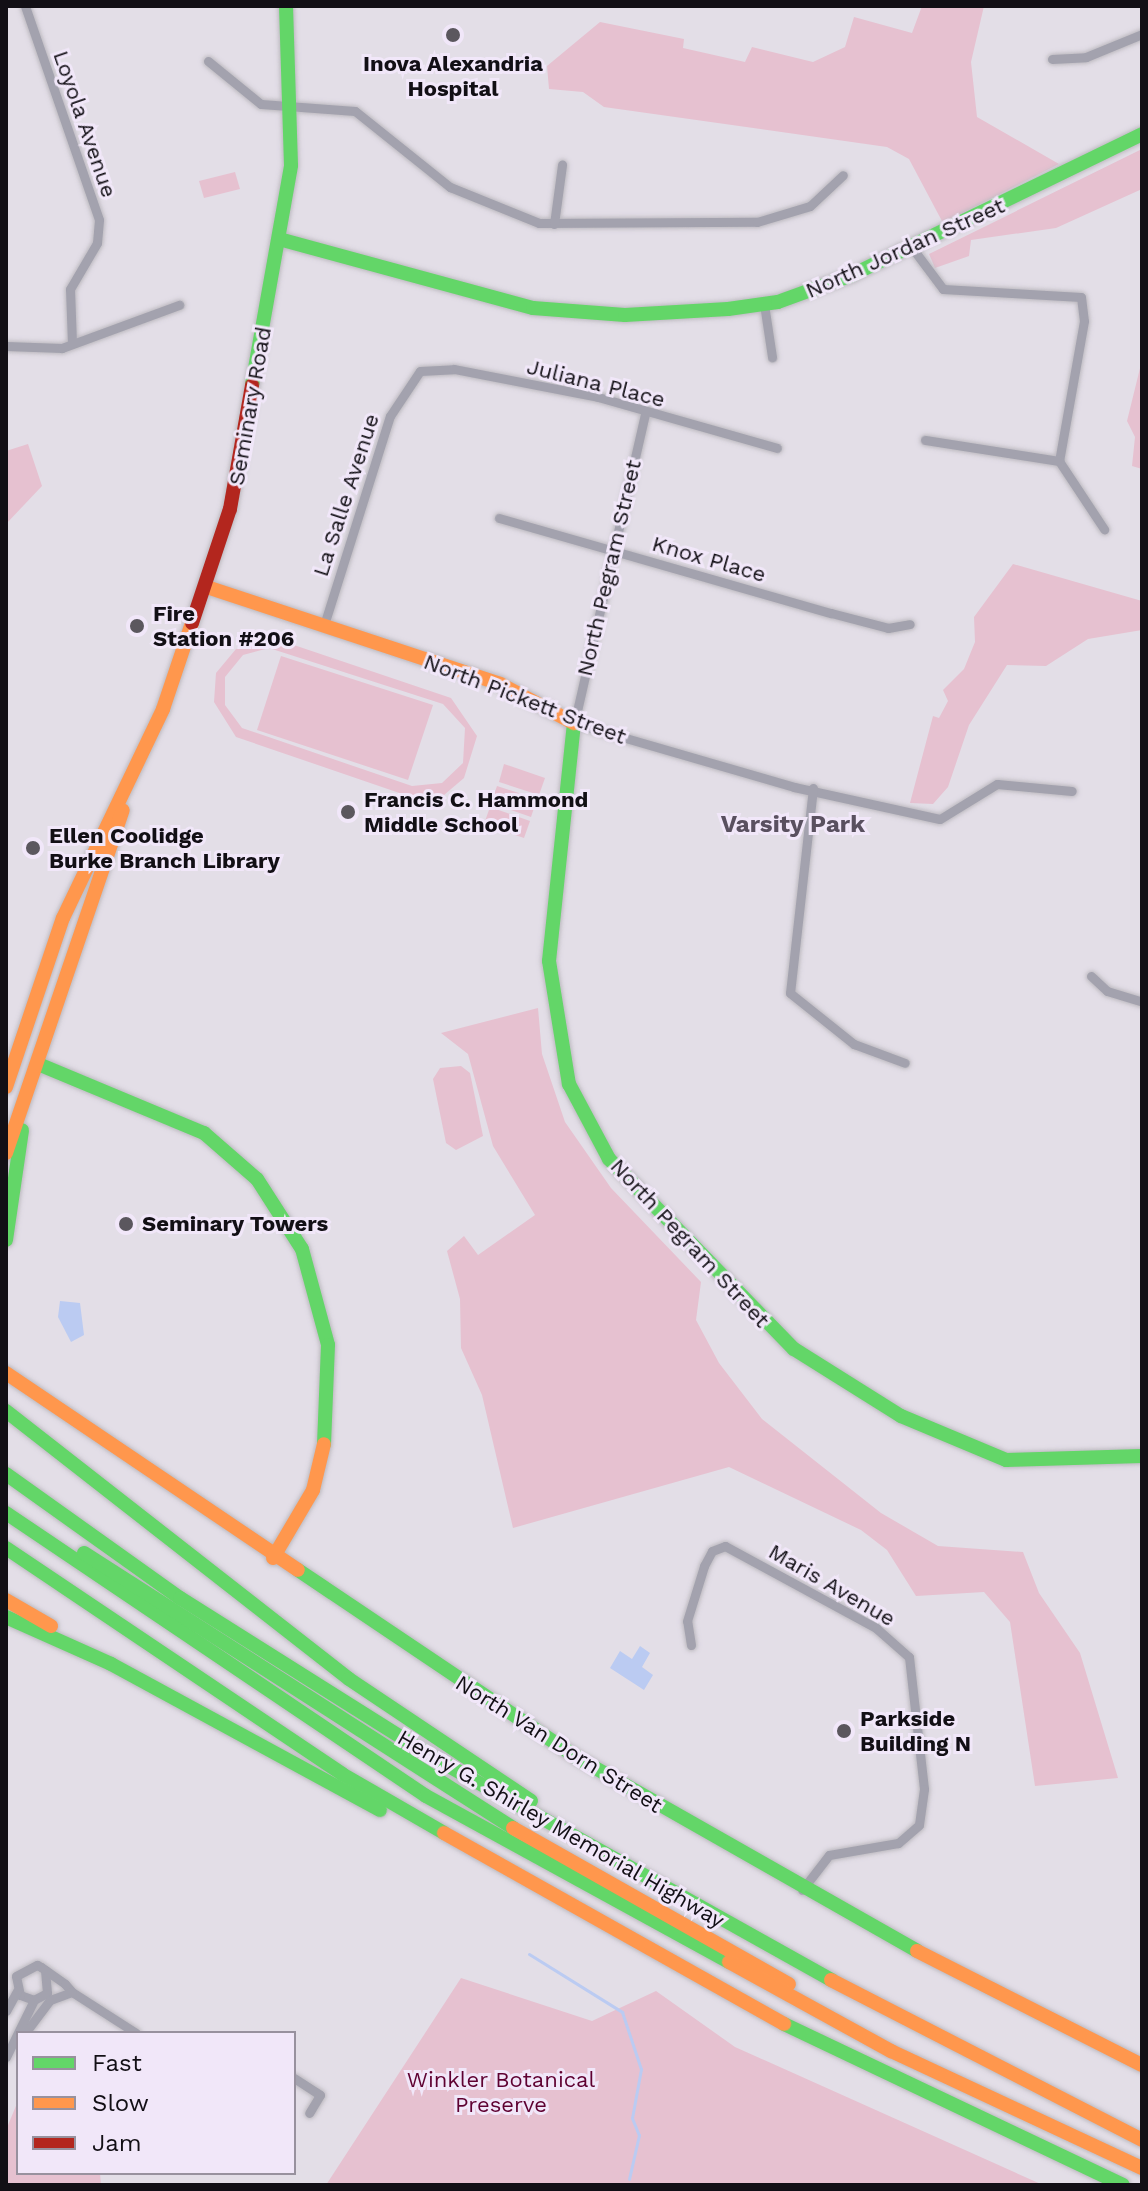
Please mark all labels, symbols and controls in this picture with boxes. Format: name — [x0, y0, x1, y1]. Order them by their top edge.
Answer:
marker: Inova Alexandria Hospital — [442, 24, 464, 46]
street label: Loyola Avenue — [47, 47, 123, 201]
place label: Inova Alexandria Hospital — [363, 50, 543, 102]
street label: North Jordan Street — [801, 192, 1009, 304]
street label: Seminary Road — [223, 324, 277, 488]
street label: Juliana Place — [524, 353, 668, 413]
street label: La Salle Avenue — [307, 410, 385, 580]
street label: North Pegram Street — [571, 457, 647, 679]
street label: Knox Place — [649, 530, 769, 588]
place label: Fire Station #206 — [153, 600, 294, 652]
marker: Fire Station #206 — [128, 617, 146, 635]
street label: North Pickett Street — [420, 648, 630, 750]
place label: Francis C. Hammond Middle School — [364, 786, 588, 838]
marker: Francis C. Hammond Middle School — [339, 803, 357, 821]
district label: Varsity Park — [721, 811, 865, 839]
place label: Ellen Coolidge Burke Branch Library — [49, 822, 280, 874]
marker: Ellen Coolidge Burke Branch Library — [24, 839, 42, 857]
street label: North Pegram Street — [605, 1153, 775, 1333]
place label: Seminary Towers — [142, 1211, 329, 1237]
marker: Seminary Towers — [117, 1215, 135, 1233]
street label: Maris Avenue — [764, 1538, 900, 1632]
street label: North Van Dorn Street — [450, 1669, 668, 1819]
place label: Parkside Building N — [860, 1705, 971, 1756]
marker: Parkside Building N — [835, 1722, 853, 1740]
street label: Henry G. Shirley Memorial Highway — [392, 1724, 730, 1934]
legend — [16, 2031, 296, 2175]
text: Fast — [92, 2049, 142, 2077]
park label: Winkler Botanical Preserve — [406, 2066, 596, 2118]
text: Slow — [92, 2089, 149, 2117]
text: Jam — [92, 2129, 142, 2157]

